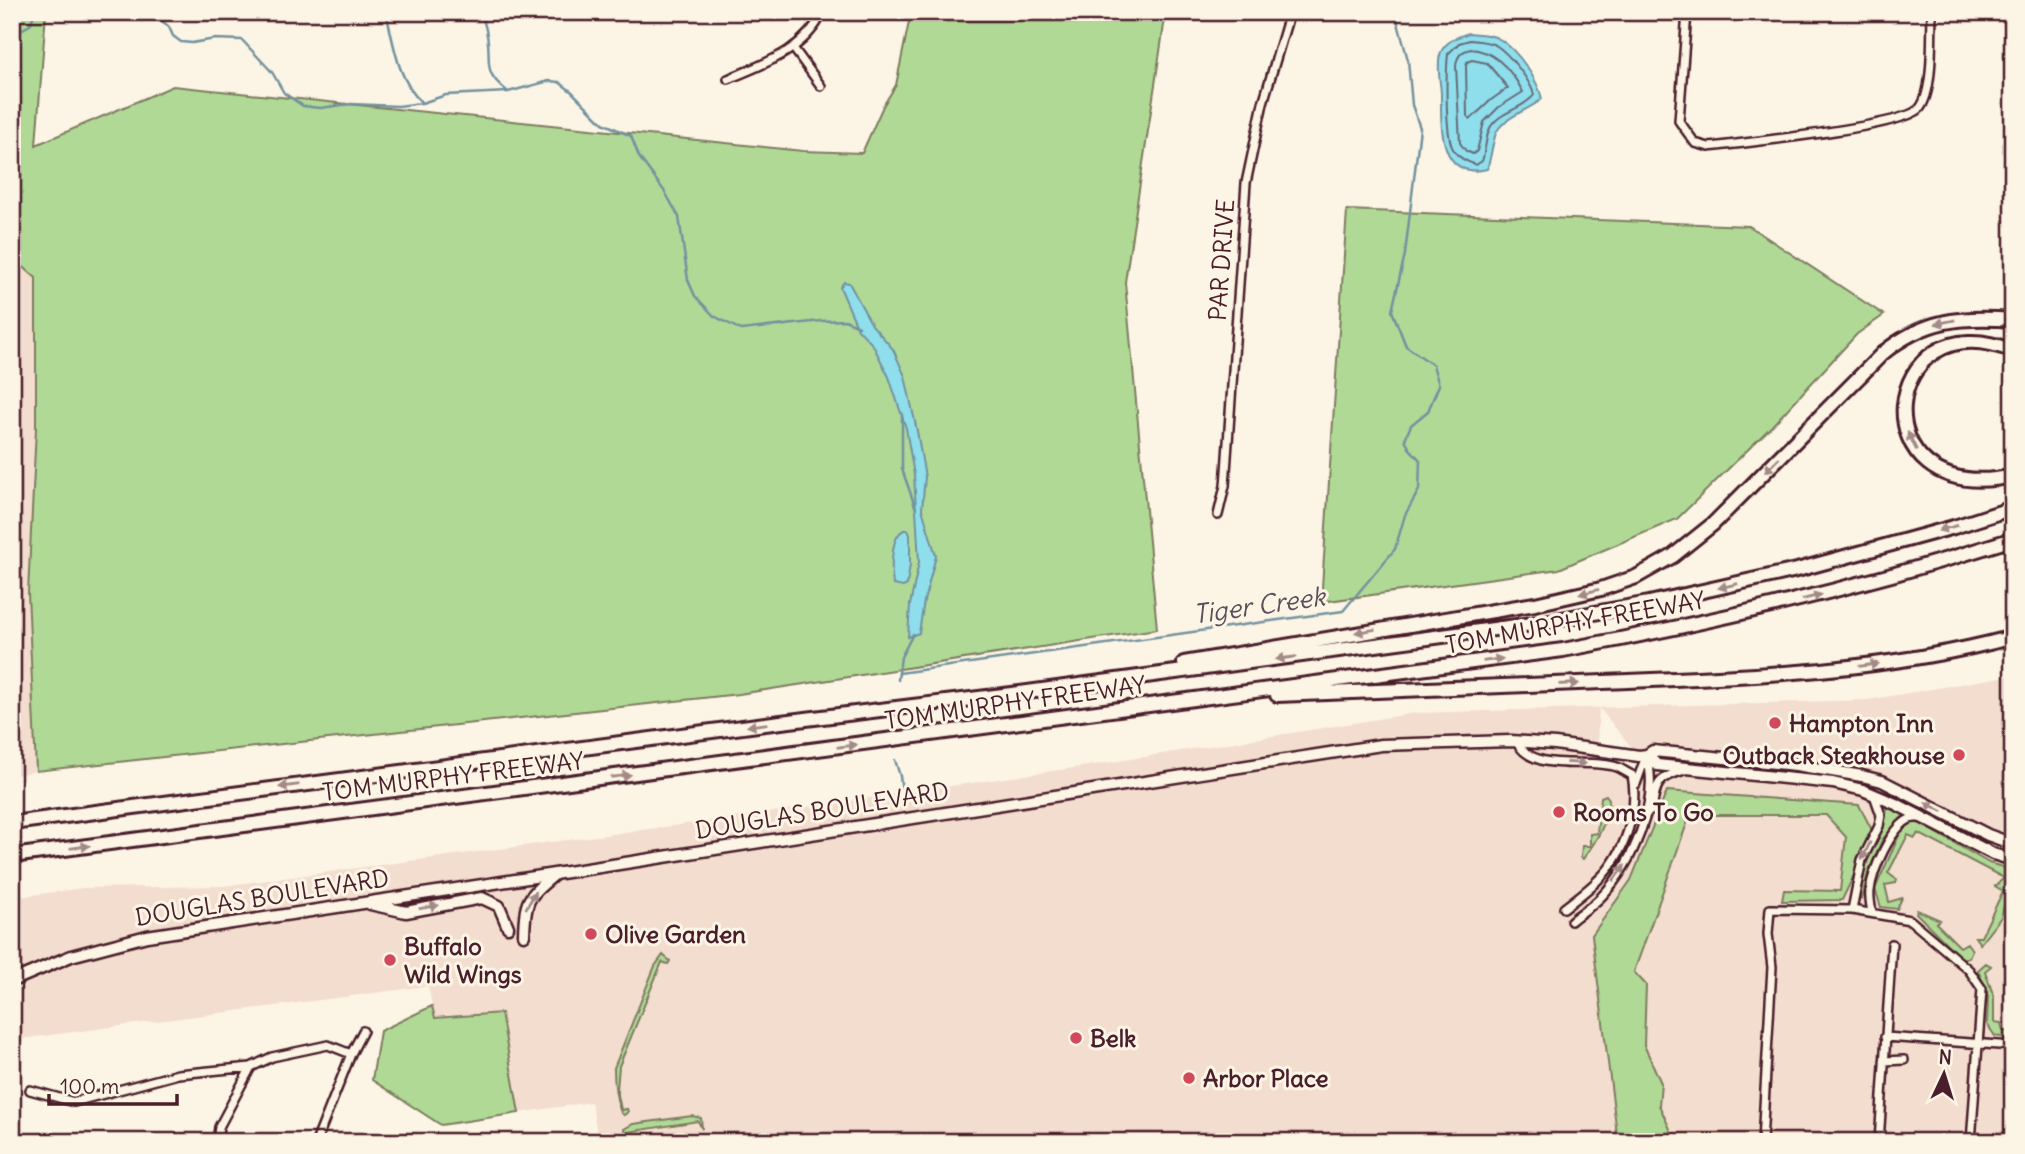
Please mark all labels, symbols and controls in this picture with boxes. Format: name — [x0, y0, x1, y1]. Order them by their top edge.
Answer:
street label: PAR DRIVE — [1202, 198, 1240, 322]
one-way arrow — [1934, 316, 1956, 327]
one-way arrow — [1906, 431, 1917, 451]
one-way arrow — [1764, 456, 1781, 473]
one-way arrow — [1937, 524, 1958, 534]
water label: Tiger Creek — [1191, 579, 1329, 631]
one-way arrow — [1717, 581, 1739, 592]
street label: TOM MURPHY FREEWAY — [1443, 584, 1707, 660]
one-way arrow — [1578, 587, 1600, 598]
one-way arrow — [1801, 591, 1823, 602]
one-way arrow — [1354, 626, 1376, 637]
one-way arrow — [1275, 652, 1297, 663]
one-way arrow — [1482, 654, 1504, 665]
one-way arrow — [1858, 660, 1880, 671]
street label: TOM MURPHY FREEWAY — [883, 669, 1147, 735]
one-way arrow — [1558, 678, 1580, 689]
place label: Hampton Inn — [1789, 708, 1934, 738]
marker: Hampton Inn — [1767, 715, 1783, 731]
one-way arrow — [746, 720, 768, 731]
one-way arrow — [836, 740, 858, 751]
place label: Outback Steakhouse — [1722, 740, 1945, 770]
street label: TOM MURPHY FREEWAY — [320, 745, 586, 807]
marker: Outback Steakhouse — [1951, 747, 1967, 763]
one-way arrow — [1565, 758, 1587, 769]
one-way arrow — [610, 770, 632, 781]
street label: DOUGLAS BOULEVARD — [693, 775, 951, 845]
one-way arrow — [278, 781, 300, 792]
place label: Rooms To Go — [1573, 797, 1714, 827]
one-way arrow — [1924, 802, 1944, 813]
marker: Rooms To Go — [1551, 804, 1567, 820]
one-way arrow — [69, 841, 91, 852]
one-way arrow — [1861, 841, 1872, 861]
street label: DOUGLAS BOULEVARD — [133, 862, 391, 932]
one-way arrow — [1612, 864, 1626, 883]
one-way arrow — [524, 890, 537, 910]
one-way arrow — [418, 901, 440, 912]
place label: Olive Garden — [605, 919, 746, 949]
marker: Olive Garden — [583, 926, 599, 942]
place label: Buffalo Wild Wings — [404, 931, 522, 989]
marker: Buffalo Wild Wings — [382, 952, 398, 968]
place label: Belk — [1090, 1023, 1136, 1053]
marker: Belk — [1068, 1030, 1084, 1046]
north arrow — [1910, 1038, 1980, 1108]
text: N — [1938, 1045, 1953, 1069]
scale bar — [49, 1063, 177, 1107]
place label: Arbor Place — [1203, 1063, 1329, 1093]
marker: Arbor Place — [1181, 1070, 1197, 1086]
text: 100 m — [60, 1073, 119, 1100]

